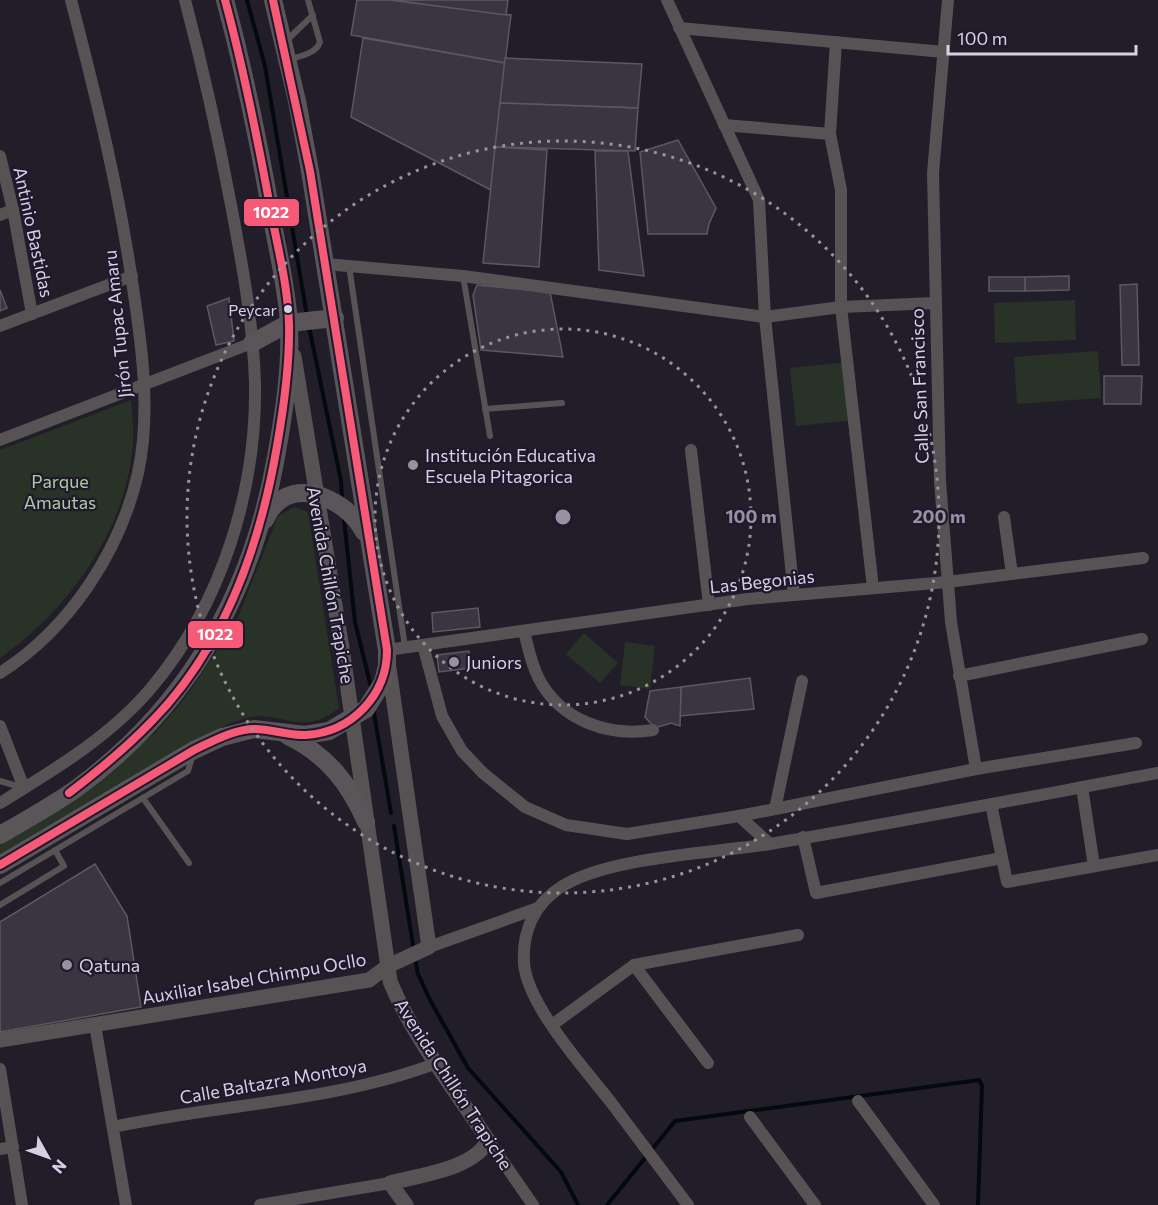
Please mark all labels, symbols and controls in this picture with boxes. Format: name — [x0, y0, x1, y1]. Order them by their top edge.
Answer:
scale bar — [948, 18, 1136, 56]
text: 100 m — [957, 27, 1007, 49]
street label: Antinio Bastidas — [9, 165, 59, 299]
line badge: 1022 — [243, 198, 300, 227]
text: 1022 — [253, 202, 289, 221]
street label: Jirón Tupac Amaru — [98, 249, 136, 399]
place label: Peycar — [228, 300, 278, 319]
marker: Peycar — [282, 303, 294, 315]
street label: Calle San Francisco — [905, 308, 933, 464]
place label: Institución Educativa Escuela Pitagorica — [425, 444, 596, 487]
marker: Institución Educativa Escuela Pitagorica — [406, 458, 420, 472]
park label: Parque Amautas — [24, 470, 96, 513]
street label: Avenida Chillón Trapiche — [303, 485, 359, 685]
text: 100 m — [725, 505, 777, 527]
text: 200 m — [912, 505, 966, 527]
centre of rings — [553, 507, 573, 527]
street label: Las Begonias — [708, 565, 816, 597]
line badge: 1022 — [187, 620, 244, 649]
text: 1022 — [197, 624, 233, 643]
place label: Juniors — [466, 651, 522, 673]
marker: Juniors — [447, 655, 461, 669]
street label: Auxiliar Isabel Chimpu Ocllo — [140, 947, 368, 1009]
place label: Qatuna — [79, 954, 140, 976]
marker: Qatuna — [60, 958, 74, 972]
street label: Avenida Chillón Trapiche — [390, 994, 518, 1174]
street label: Calle Baltazra Montoya — [178, 1054, 368, 1108]
north arrow — [18, 1127, 78, 1187]
text: N — [49, 1156, 71, 1178]

